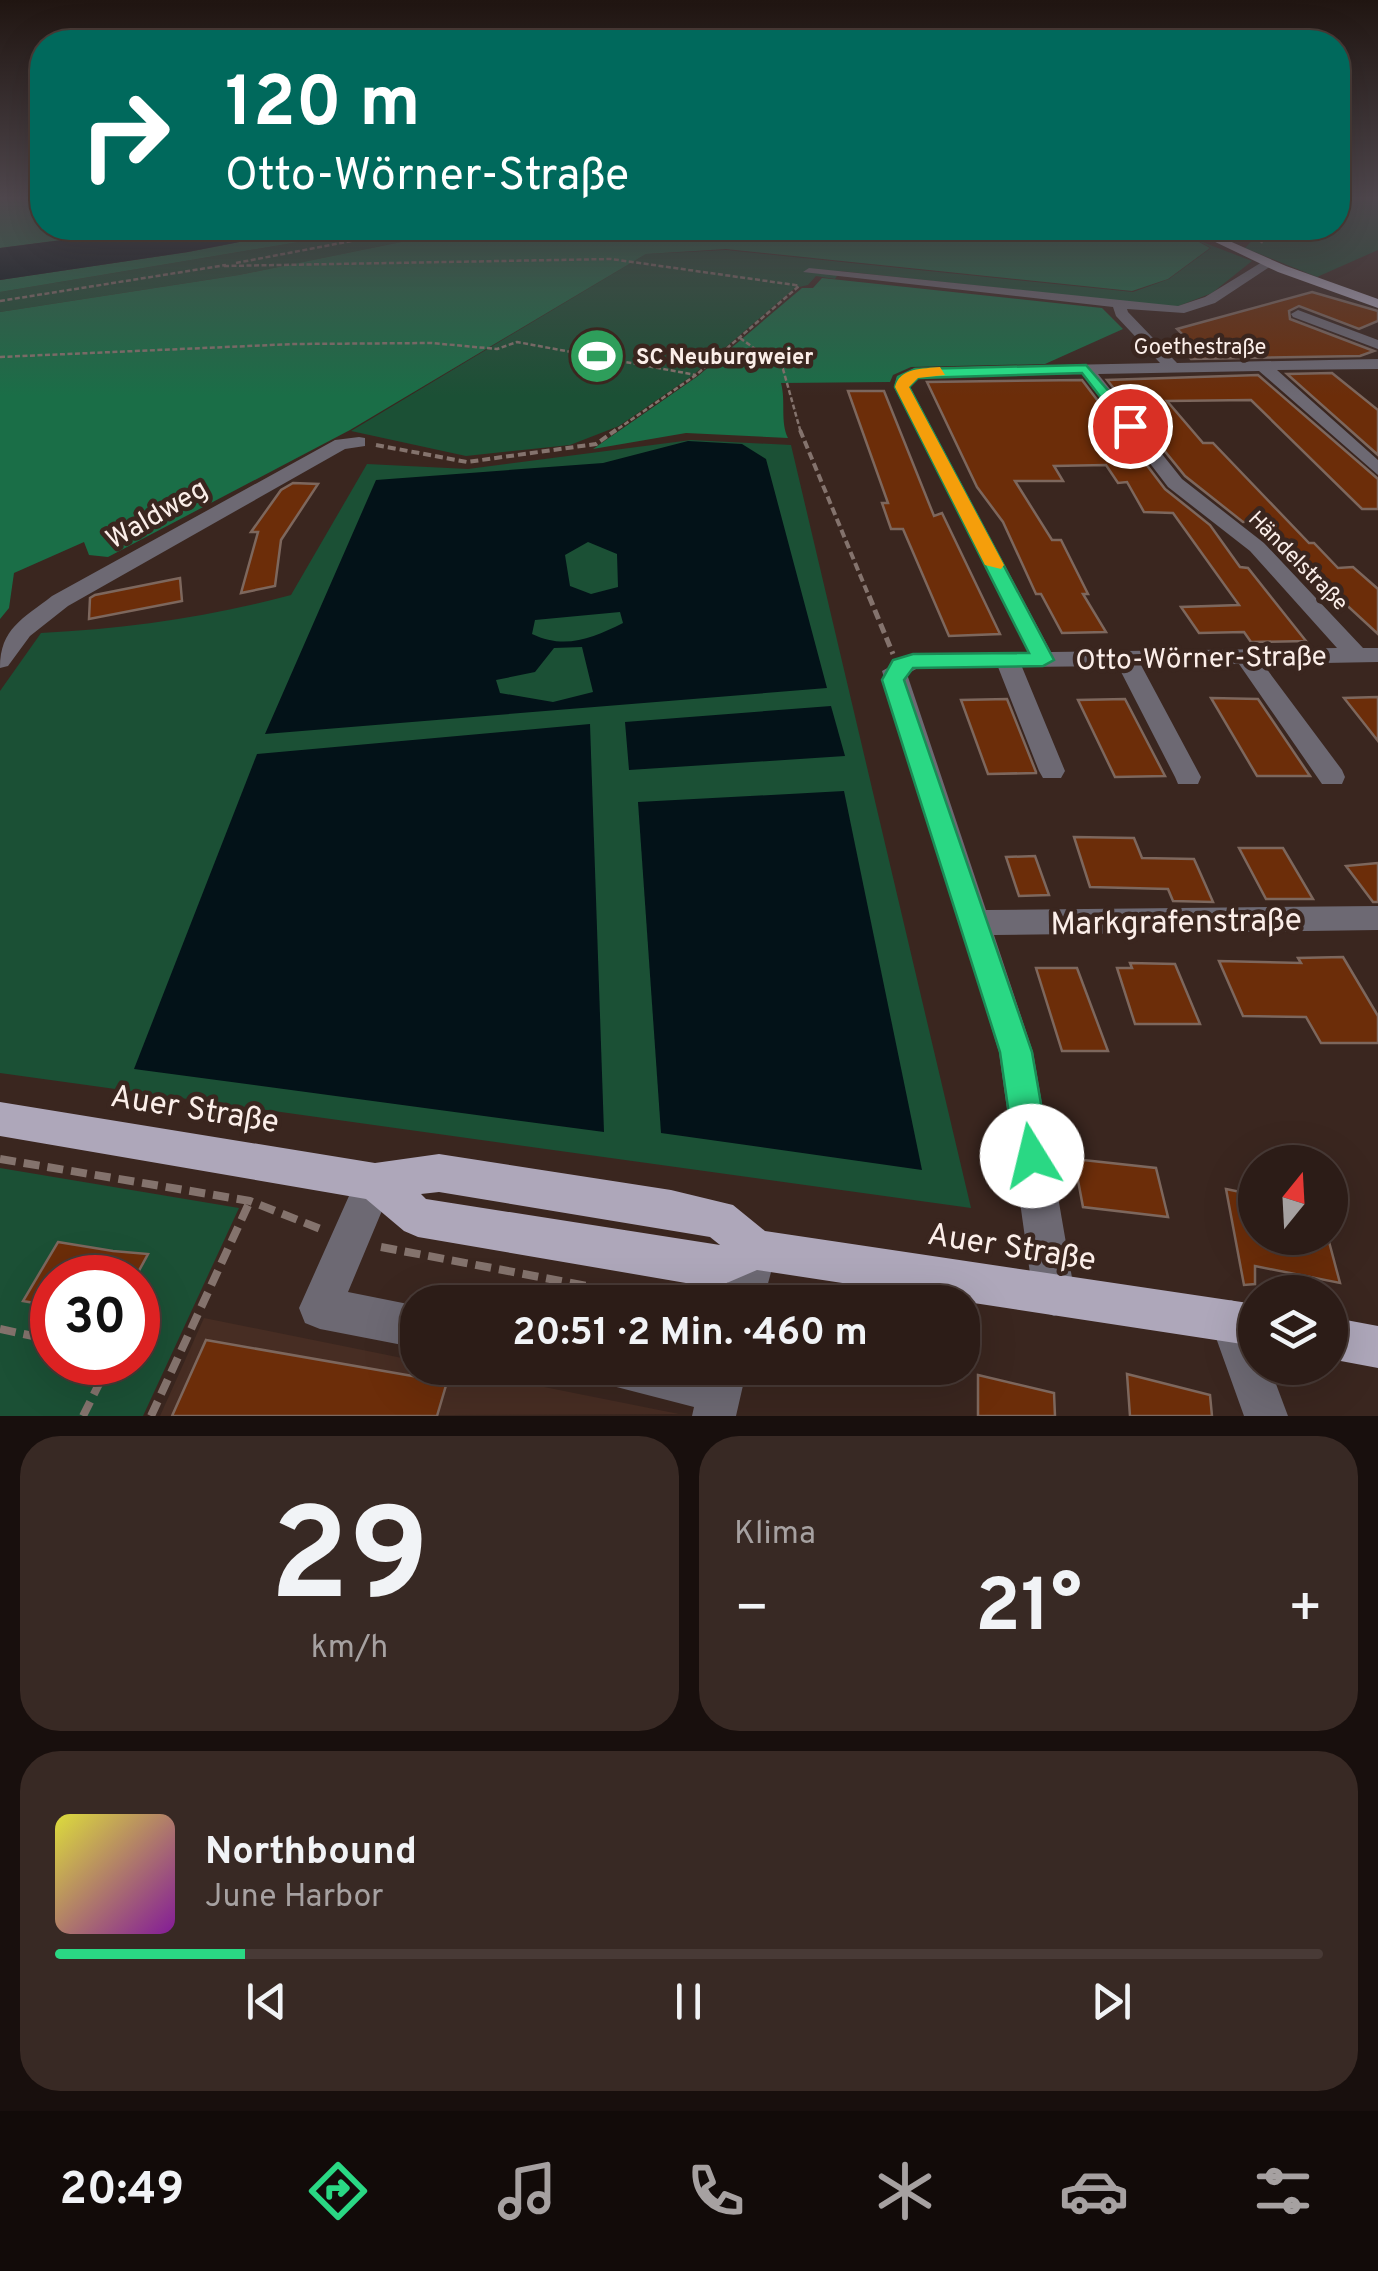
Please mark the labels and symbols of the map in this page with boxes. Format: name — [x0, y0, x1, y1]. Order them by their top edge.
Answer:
sports icon: SC Neuburgweier — [567, 326, 627, 386]
street label: Goethestraße — [1134, 335, 1266, 362]
place label: SC Neuburgweier — [636, 345, 813, 372]
pin — [1088, 384, 1173, 469]
street label: Waldweg — [100, 472, 215, 559]
street label: Händelstraße — [1242, 506, 1353, 617]
street label: Otto-Wörner-Straße — [1075, 640, 1327, 680]
street label: Markgrafenstraße — [1050, 902, 1302, 946]
street label: Auer Straße — [107, 1078, 282, 1144]
position arrow — [980, 1104, 1084, 1208]
north arrow — [1238, 1145, 1348, 1255]
street label: Auer Straße — [924, 1216, 1099, 1282]
speed limit sign: 30 — [30, 1255, 160, 1385]

